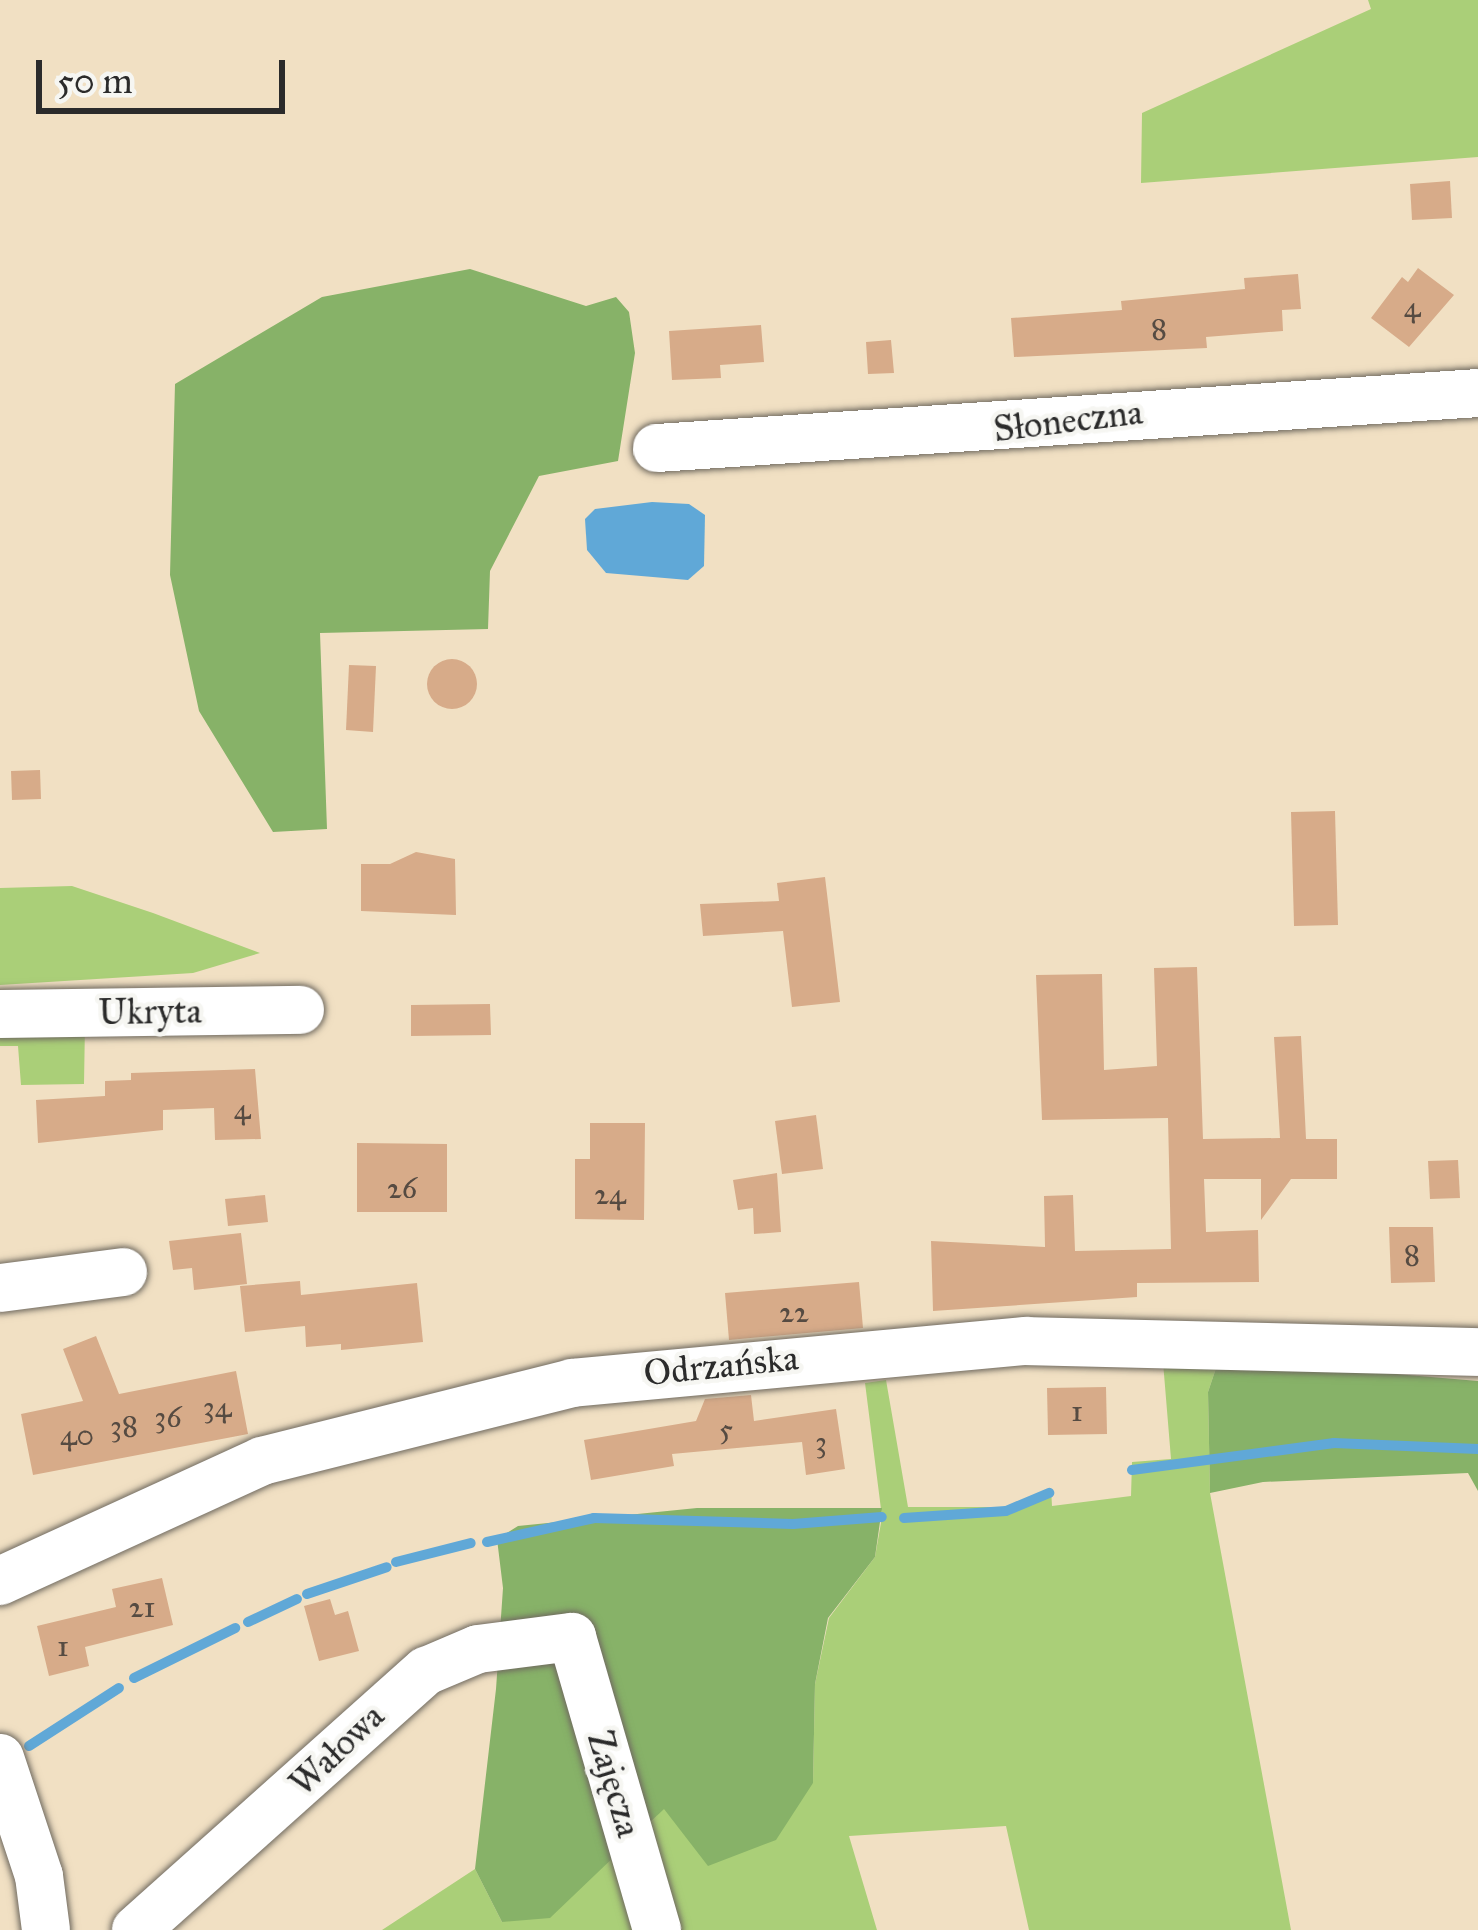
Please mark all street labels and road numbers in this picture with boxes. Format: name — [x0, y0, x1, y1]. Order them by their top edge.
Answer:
street label: Słoneczna — [991, 390, 1145, 452]
street label: Ukryta — [98, 990, 202, 1034]
street label: Odrzańska — [642, 1336, 800, 1396]
street label: Wałowa — [281, 1695, 393, 1805]
street label: Zajęcza — [577, 1726, 651, 1842]

